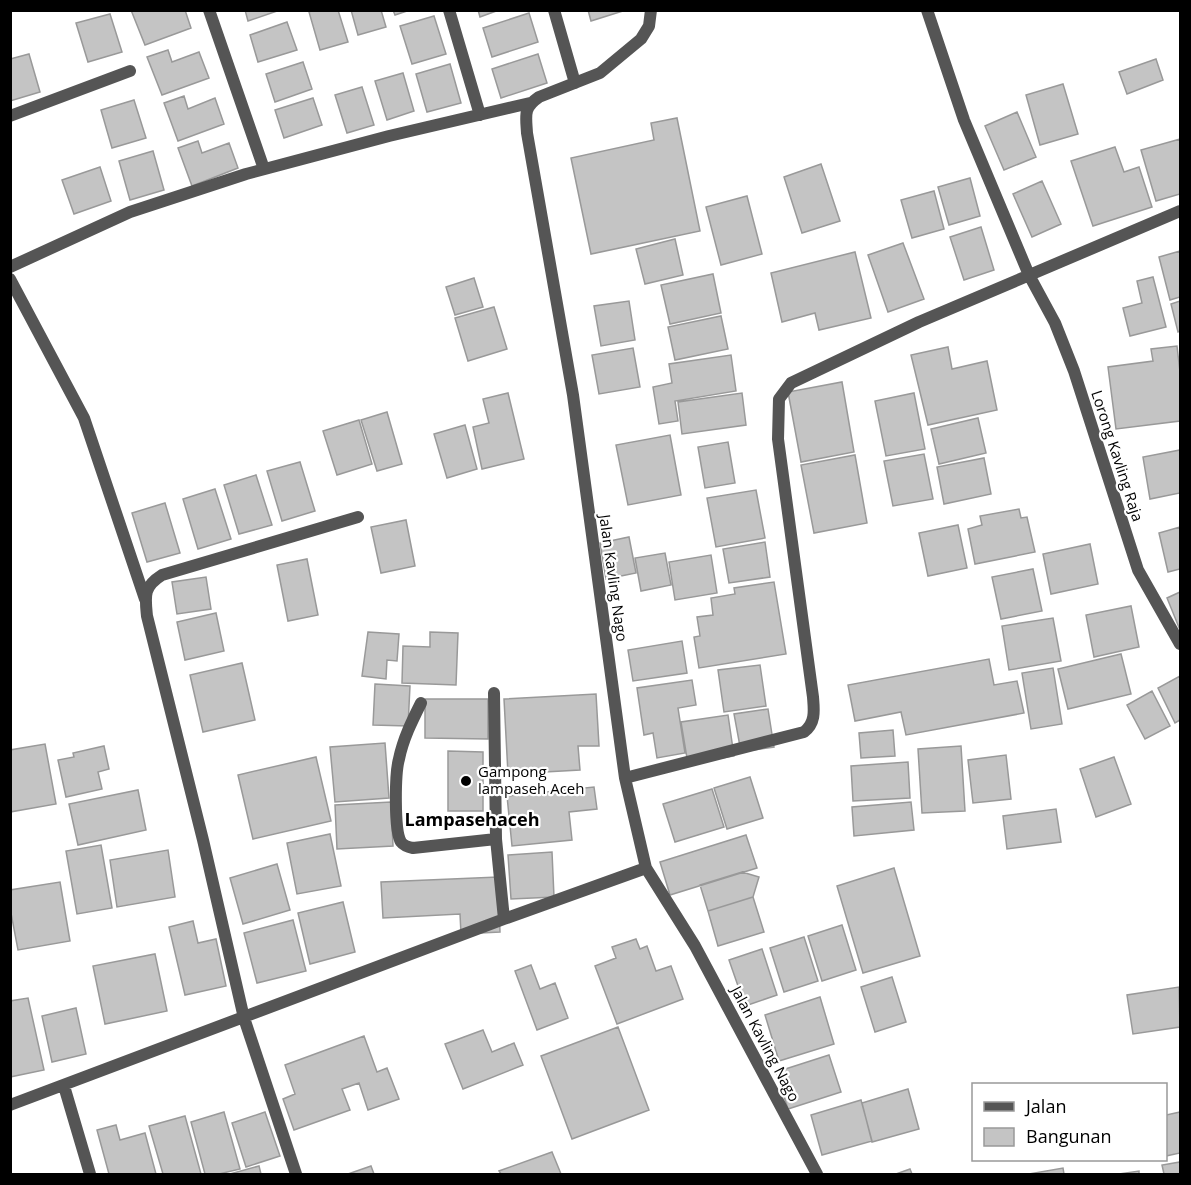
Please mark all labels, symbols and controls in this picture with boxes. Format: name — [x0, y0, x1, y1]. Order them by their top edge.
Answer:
street label: Lorong Kavling Raja — [1087, 388, 1149, 524]
street label: Jalan Kavling Nago — [595, 511, 633, 643]
place label: Gampong lampaseh Aceh — [478, 761, 584, 798]
marker: Gampong lampaseh Aceh — [459, 774, 473, 788]
district label: Lampasehaceh — [405, 807, 539, 831]
street label: Jalan Kavling Nago — [726, 980, 805, 1105]
legend — [972, 1083, 1167, 1161]
text: Jalan — [1024, 1094, 1066, 1118]
text: Bangunan — [1026, 1124, 1112, 1148]

